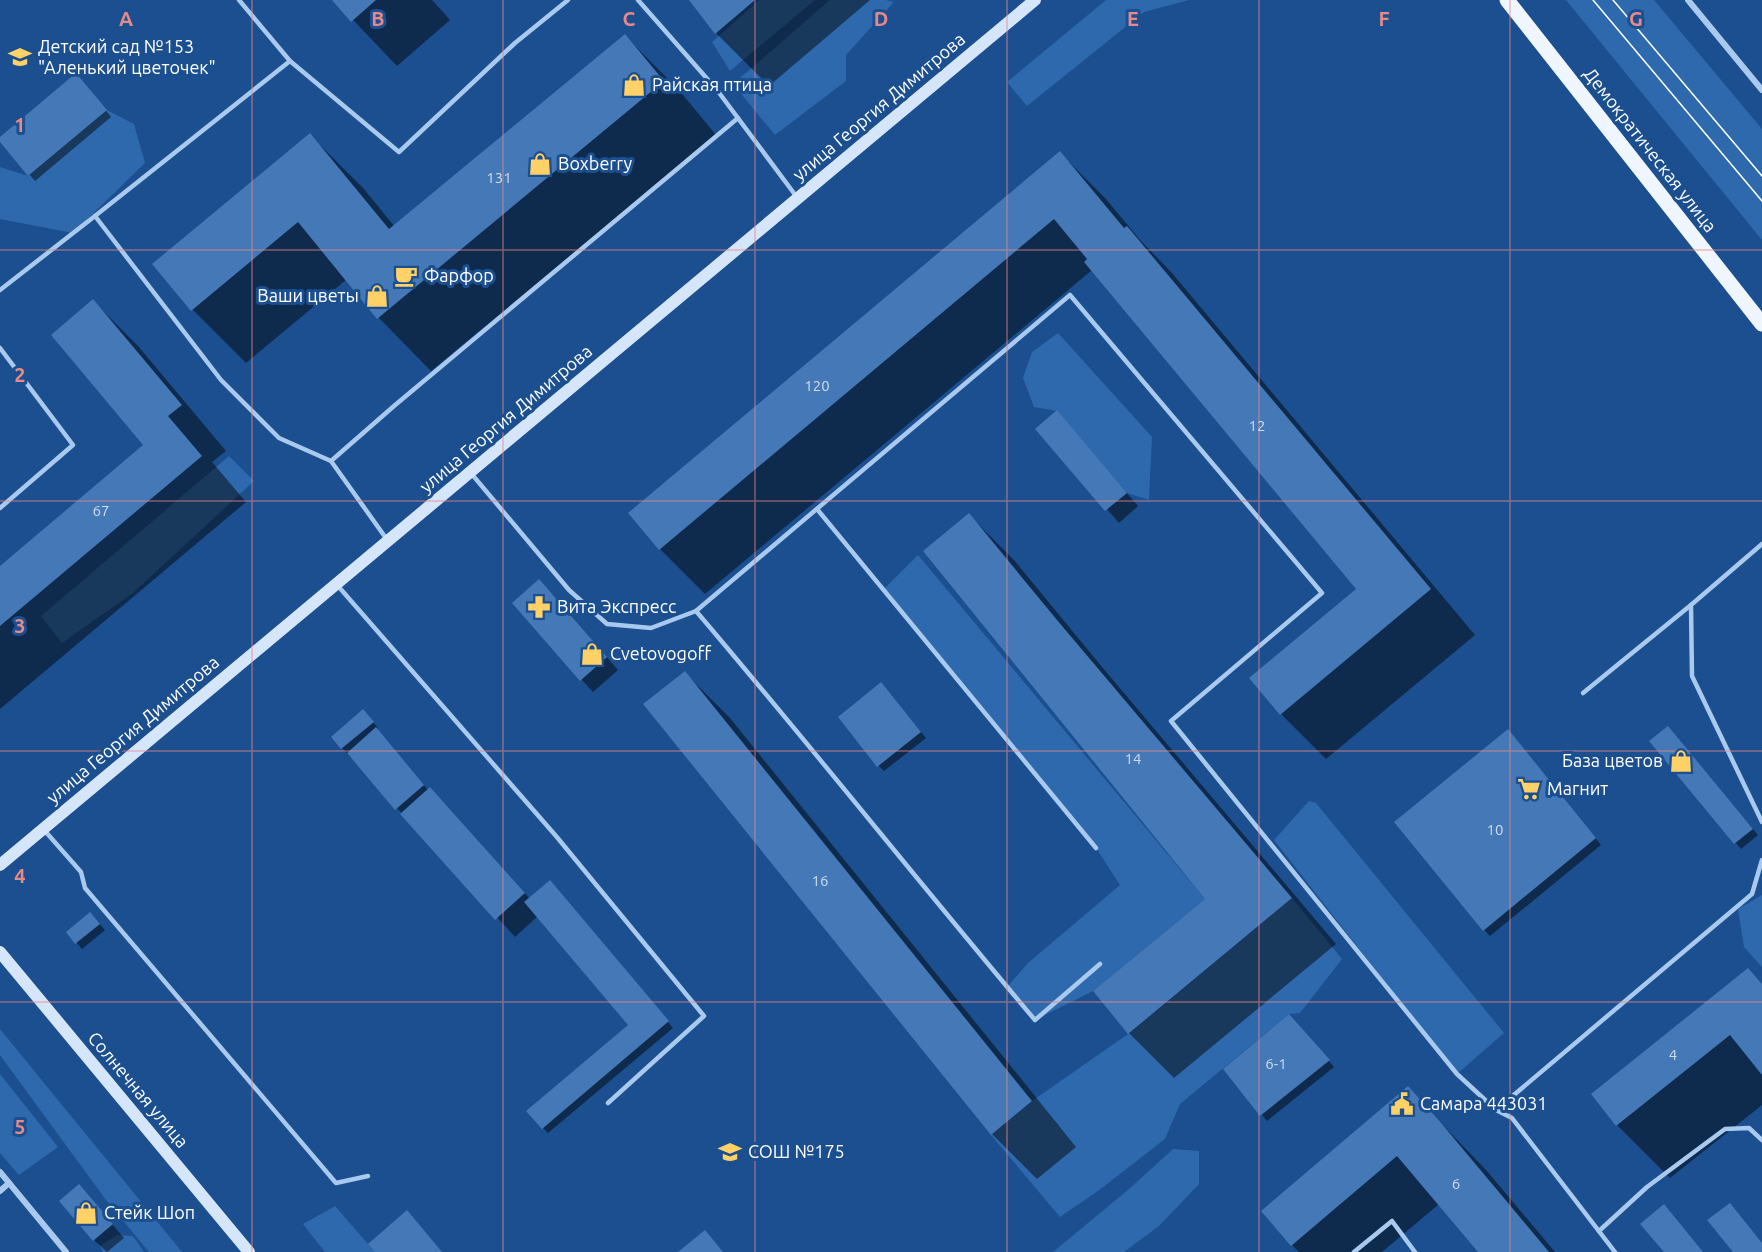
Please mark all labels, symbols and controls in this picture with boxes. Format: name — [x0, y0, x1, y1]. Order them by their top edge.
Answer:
text: A — [119, 7, 133, 30]
text: B — [371, 7, 385, 30]
text: C — [623, 7, 636, 30]
text: D — [874, 7, 888, 30]
text: E — [1127, 7, 1139, 30]
text: F — [1378, 7, 1390, 30]
text: G — [1629, 7, 1643, 30]
street label: улица Георгия Димитрова — [788, 28, 968, 184]
place label: Детский сад №153 "Аленький цветочек" — [38, 36, 216, 77]
school or university icon: Детский сад №153 "Аленький цветочек" — [7, 44, 33, 70]
street label: Демократическая улица — [1580, 63, 1721, 236]
shop icon: Райская птица — [621, 72, 647, 98]
place label: Райская птица — [652, 74, 772, 94]
text: 1 — [14, 113, 26, 136]
shop icon: Boxberry — [527, 151, 553, 177]
place label: Boxberry — [558, 153, 632, 173]
house number: 131 — [486, 169, 512, 186]
cafe icon: Фарфор — [393, 263, 419, 289]
place label: Фарфор — [424, 265, 494, 285]
shop icon: Ваши цветы — [364, 283, 390, 309]
place label: Ваши цветы — [257, 285, 359, 305]
street label: улица Георгия Димитрова — [415, 340, 595, 496]
text: 2 — [14, 363, 26, 386]
house number: 120 — [804, 377, 830, 394]
house number: 12 — [1249, 417, 1265, 434]
house number: 67 — [93, 502, 109, 519]
pharmacy icon: Вита Экспресс — [526, 594, 552, 620]
place label: Вита Экспресс — [557, 596, 676, 616]
text: 3 — [14, 614, 26, 637]
shop icon: Cvetovogoff — [579, 641, 605, 667]
place label: Cvetovogoff — [610, 643, 711, 663]
street label: улица Георгия Димитрова — [42, 651, 222, 807]
shop icon: База цветов — [1668, 748, 1694, 774]
house number: 14 — [1125, 750, 1141, 767]
place label: База цветов — [1562, 750, 1663, 770]
supermarket icon: Магнит — [1516, 776, 1542, 802]
place label: Магнит — [1547, 778, 1608, 798]
house number: 10 — [1487, 821, 1503, 838]
text: 4 — [14, 864, 26, 887]
house number: 16 — [812, 872, 828, 889]
street label: Солнечная улица — [85, 1027, 193, 1151]
house number: 4 — [1669, 1046, 1677, 1063]
house number: 6-1 — [1265, 1055, 1287, 1072]
public building icon: Самара 443031 — [1389, 1091, 1415, 1117]
place label: Самара 443031 — [1420, 1093, 1547, 1113]
text: 5 — [14, 1115, 26, 1138]
school or university icon: СОШ №175 — [717, 1139, 743, 1165]
place label: СОШ №175 — [748, 1141, 845, 1161]
house number: 6 — [1452, 1175, 1460, 1192]
shop icon: Стейк Шоп — [73, 1200, 99, 1226]
place label: Стейк Шоп — [104, 1202, 195, 1222]

